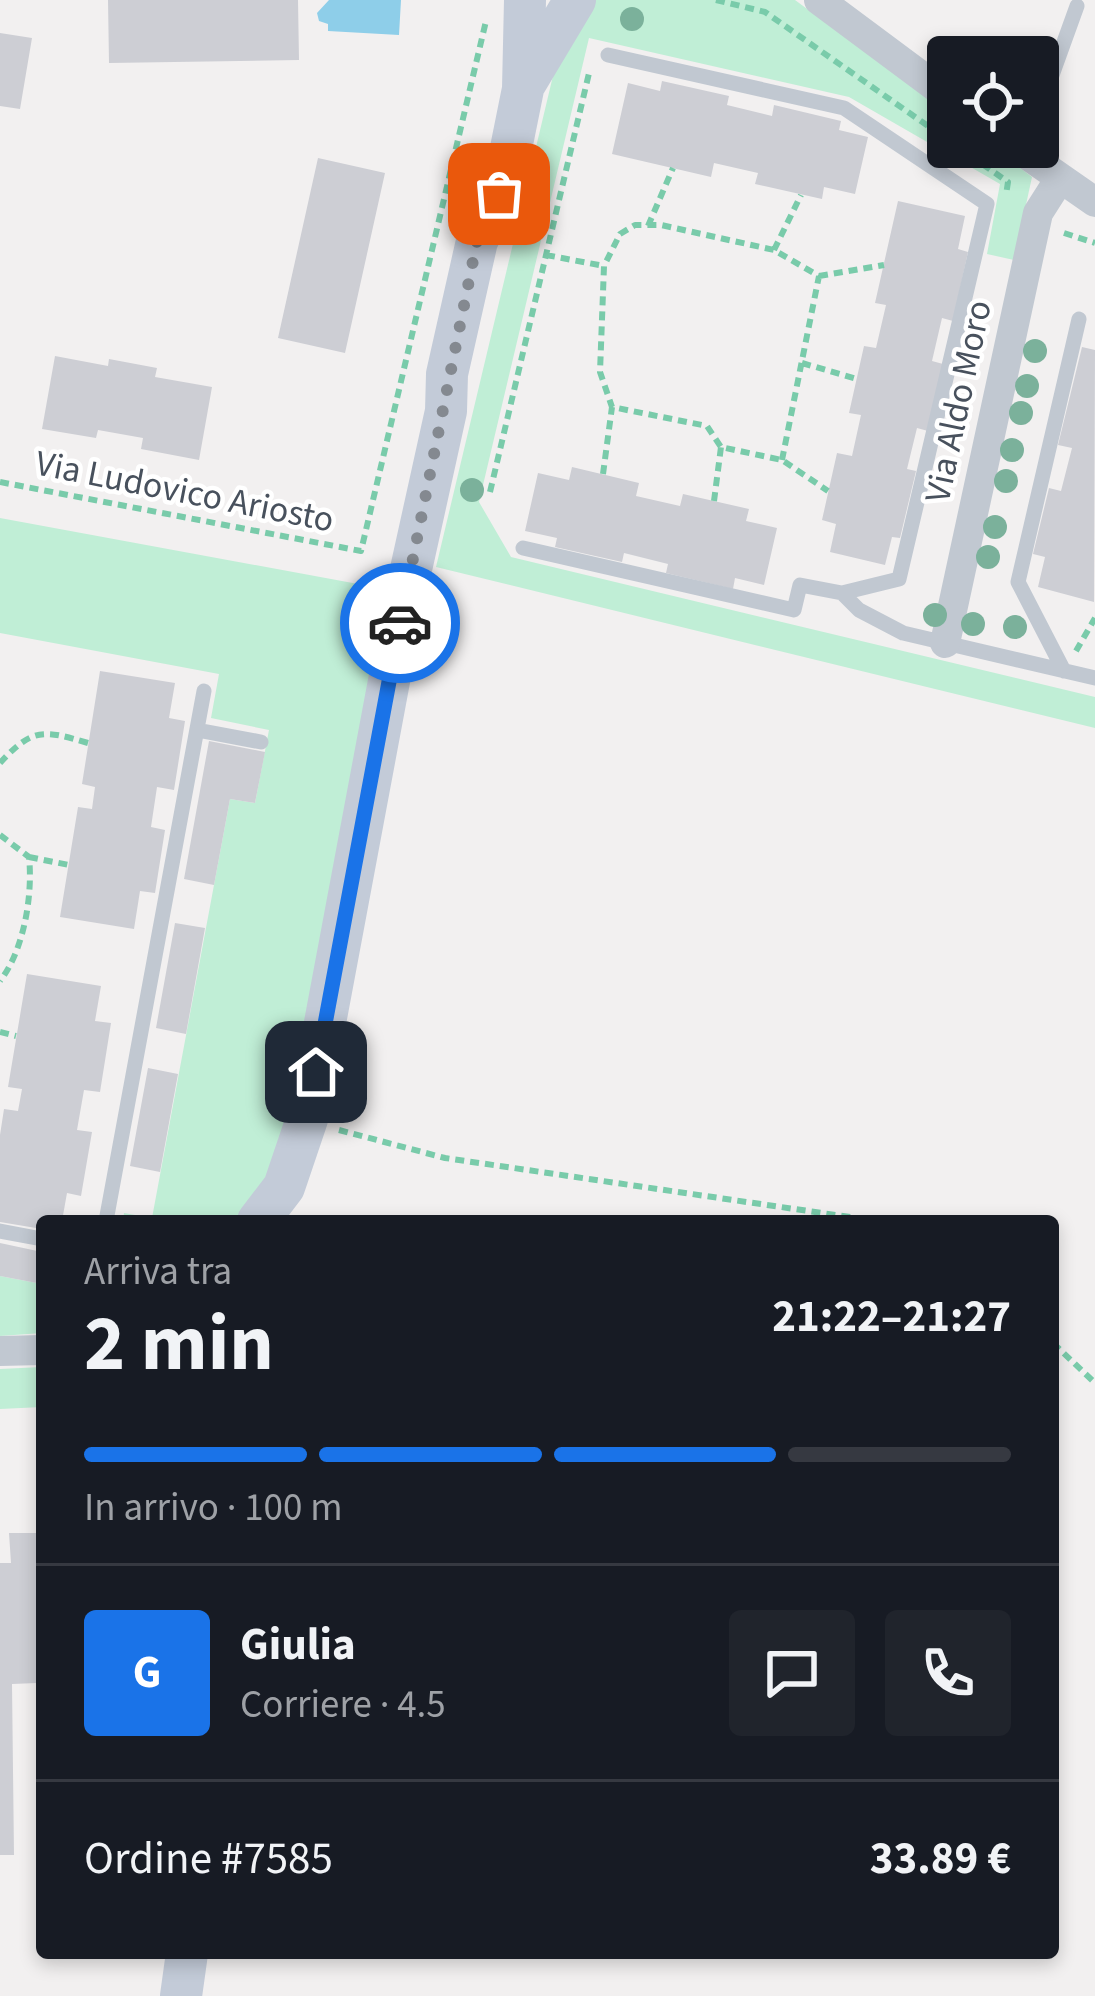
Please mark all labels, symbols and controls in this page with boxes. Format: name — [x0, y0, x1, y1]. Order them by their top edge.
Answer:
map controls — [927, 36, 1059, 168]
button: locate — [927, 36, 1059, 168]
pin — [448, 143, 550, 245]
icon: bag — [466, 161, 532, 227]
street label: Via Aldo Moro — [912, 296, 1005, 507]
street label: Via Ludovico Ariosto — [31, 438, 338, 545]
courier — [340, 563, 460, 683]
icon: car — [367, 590, 433, 656]
pin — [265, 1021, 367, 1123]
icon: home — [283, 1039, 349, 1105]
text: Arriva tra — [84, 1244, 232, 1300]
text: 21:22–21:27 — [772, 1285, 1011, 1349]
text: 2 min — [84, 1289, 274, 1400]
text: In arrivo · 100 m — [84, 1480, 343, 1536]
button: chat — [729, 1610, 855, 1736]
button: phone — [885, 1610, 1011, 1736]
text: Giulia — [240, 1613, 356, 1677]
text: G — [133, 1641, 161, 1705]
text: Corriere · 4.5 — [240, 1677, 446, 1733]
text: Ordine #7585 — [84, 1827, 333, 1891]
text: 33.89 € — [870, 1827, 1011, 1891]

